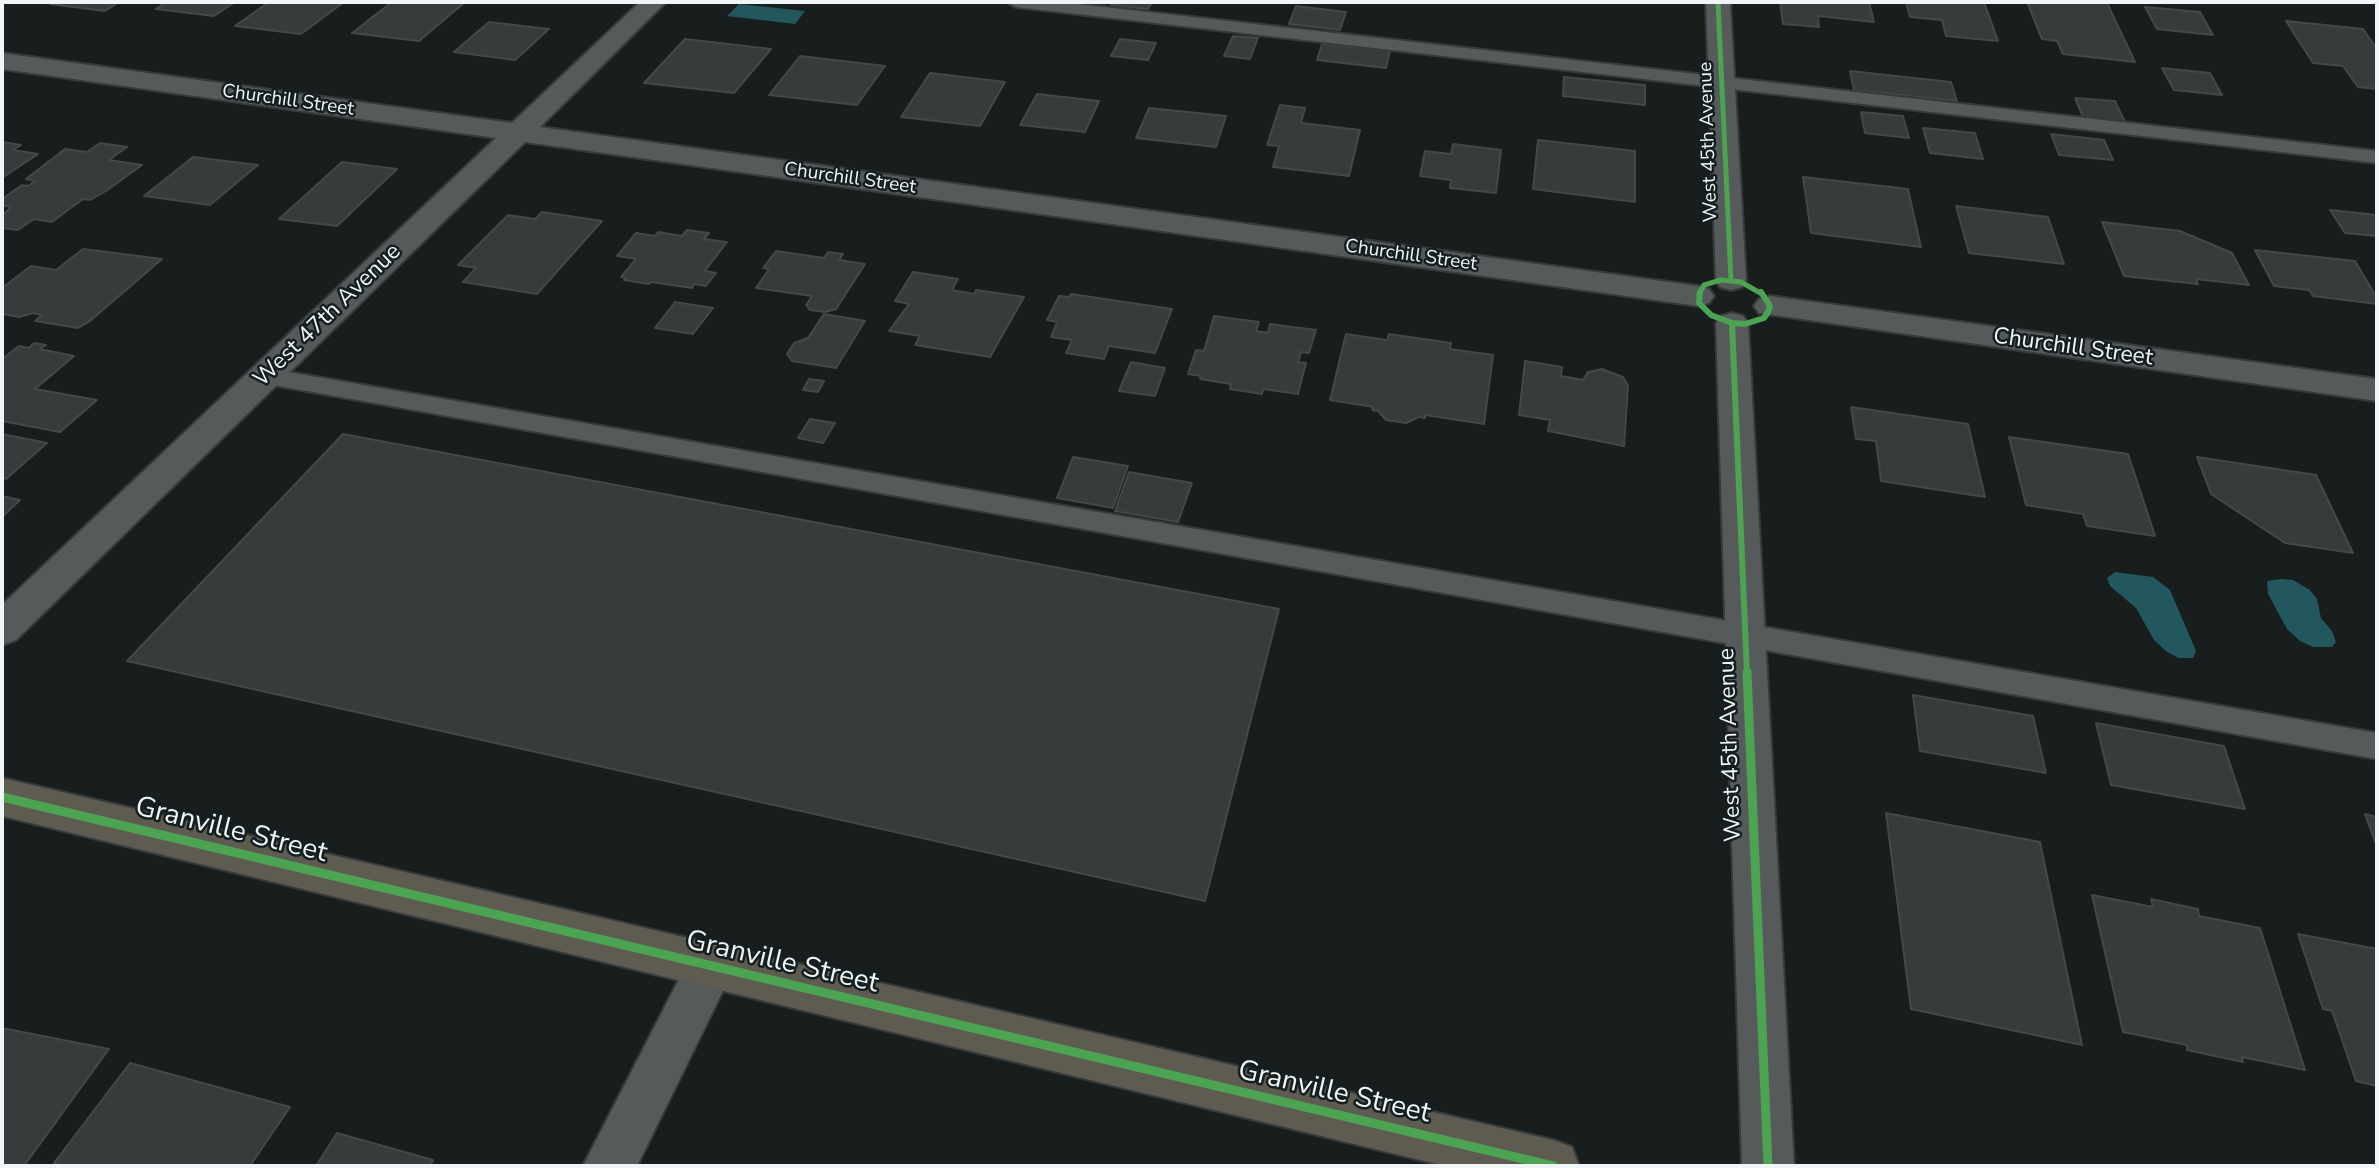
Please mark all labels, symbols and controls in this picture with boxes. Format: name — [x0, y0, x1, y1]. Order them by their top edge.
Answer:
street label: West 45th Avenue — [1695, 62, 1723, 222]
street label: Churchill Street — [221, 80, 355, 122]
street label: Churchill Street — [783, 158, 917, 200]
street label: Churchill Street — [1344, 235, 1478, 277]
street label: West 47th Avenue — [249, 239, 407, 393]
street label: Churchill Street — [1991, 323, 2155, 373]
street label: West 45th Avenue — [1714, 648, 1748, 842]
street label: Granville Street — [132, 791, 330, 871]
street label: Granville Street — [682, 925, 882, 1001]
street label: Granville Street — [1234, 1055, 1434, 1131]

